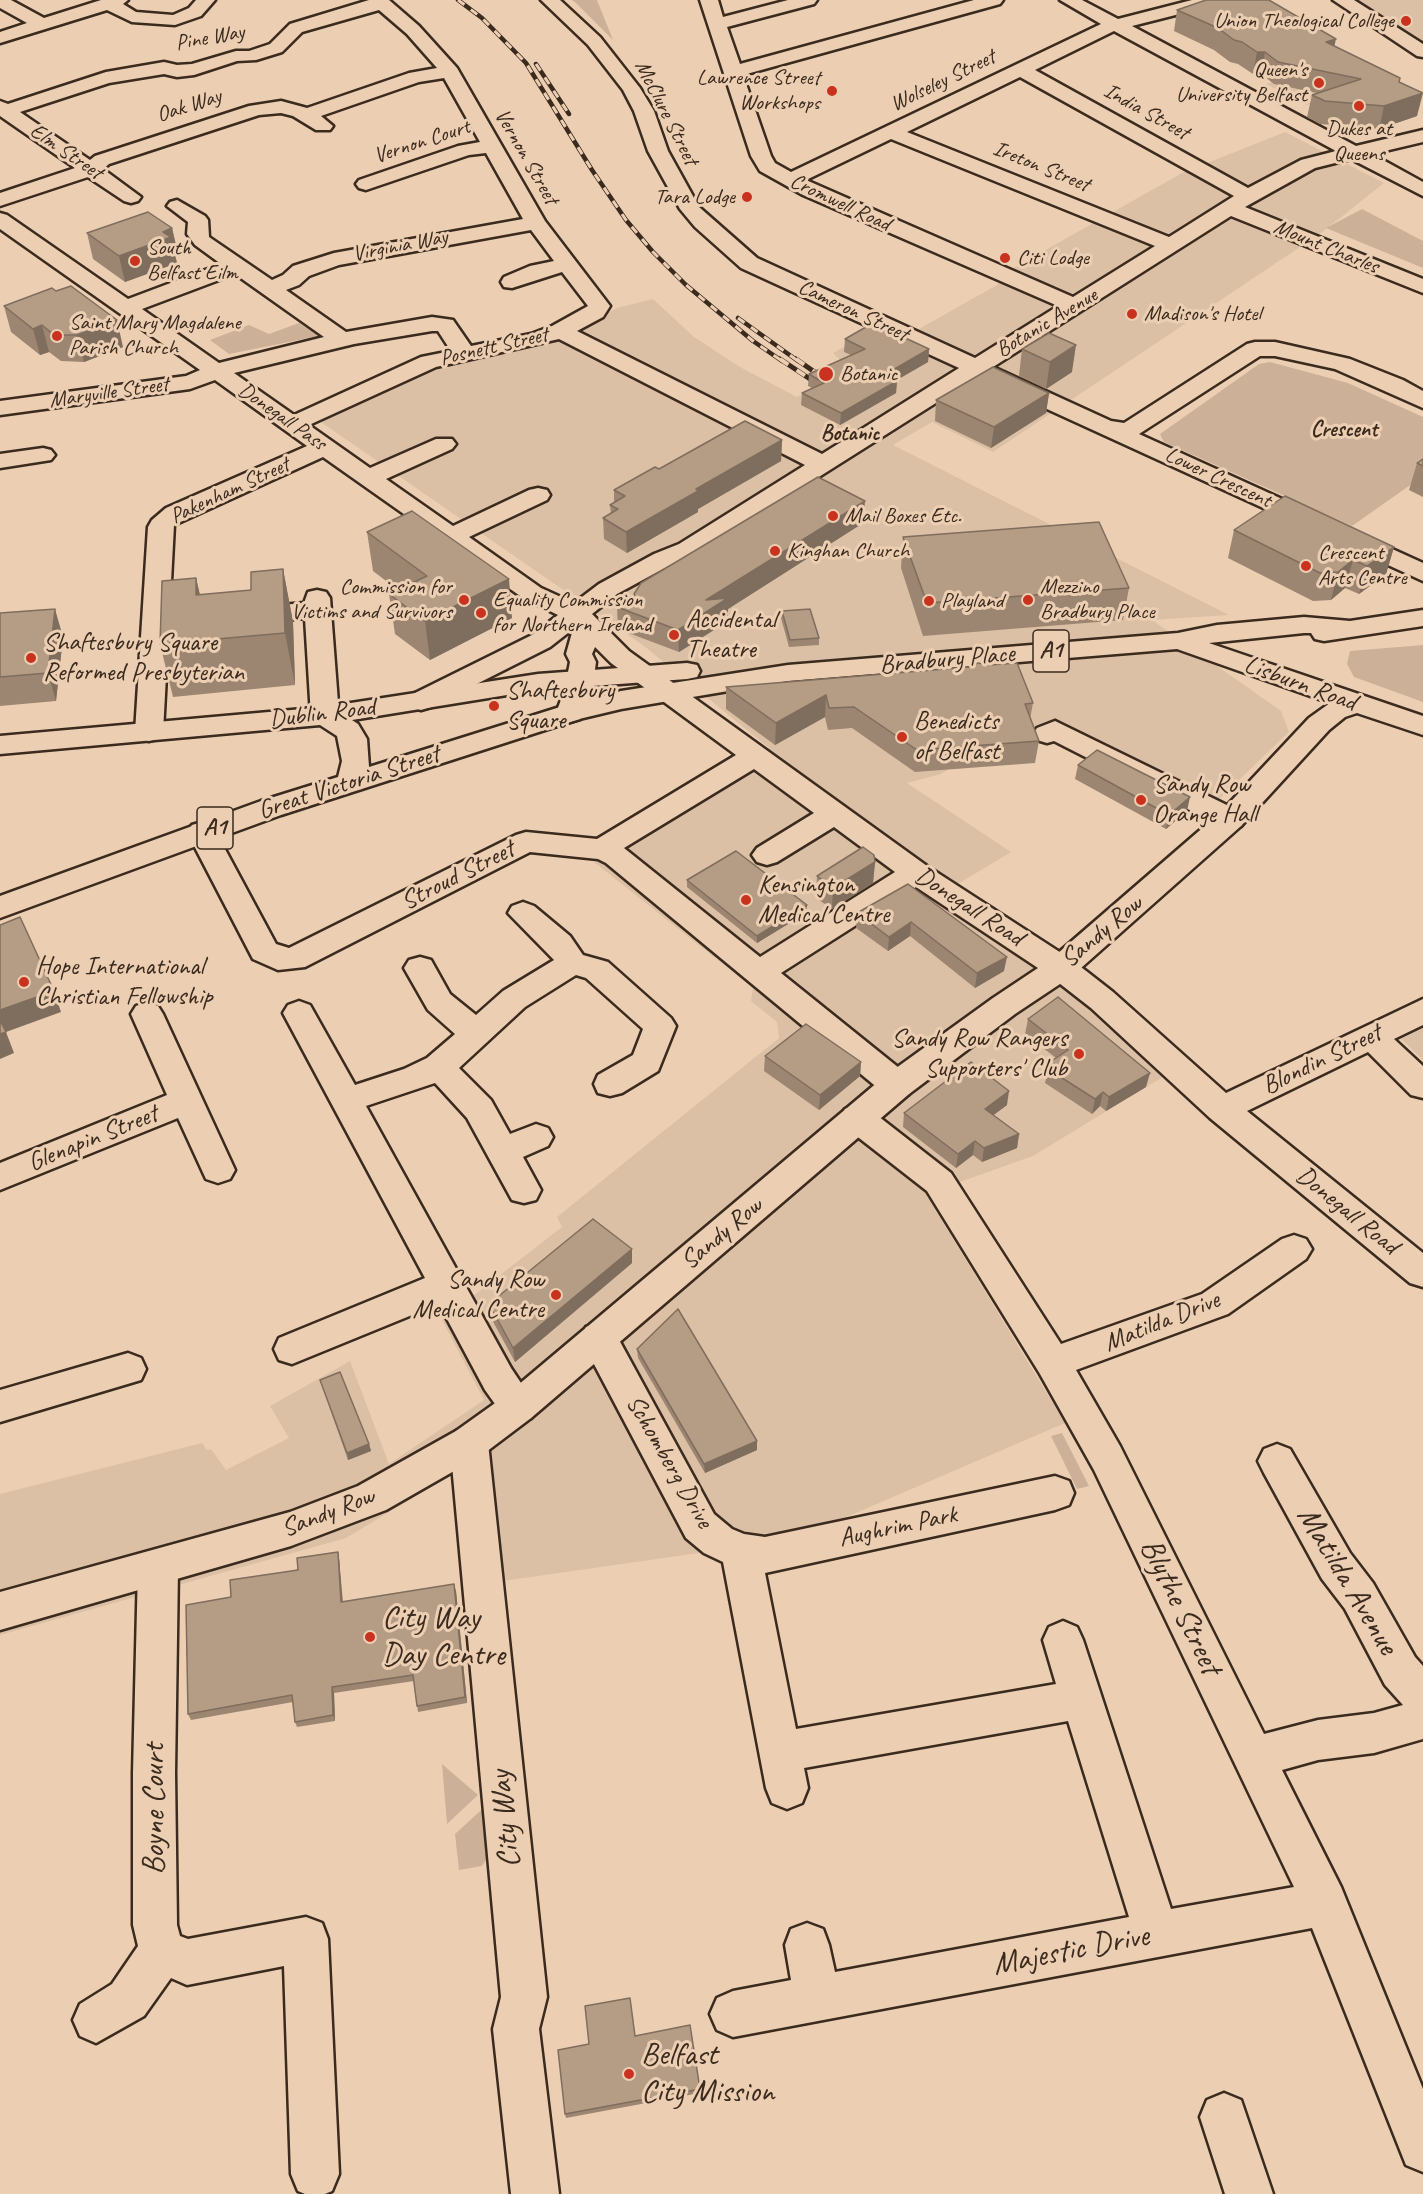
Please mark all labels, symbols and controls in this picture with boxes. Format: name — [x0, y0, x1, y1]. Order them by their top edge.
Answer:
place label: Union Theological College — [1214, 8, 1394, 34]
marker: Union Theological College — [1399, 14, 1413, 28]
street label: Pine Way — [174, 19, 246, 57]
street label: Wolseley Street — [886, 44, 1000, 118]
street label: McClure Street — [628, 56, 704, 170]
place label: Queen's University Belfast — [1176, 57, 1307, 108]
place label: Lawrence Street Workshops — [697, 65, 820, 116]
marker: Queen's University Belfast — [1312, 76, 1326, 90]
street label: India Street — [1099, 78, 1193, 146]
street label: Oak Way — [153, 83, 225, 129]
marker: Lawrence Street Workshops — [825, 84, 839, 98]
marker: Dukes at Queens — [1352, 99, 1366, 113]
street label: Vernon Street — [488, 105, 564, 209]
street label: Vernon Court — [371, 114, 473, 170]
place label: Dukes at Queens — [1326, 116, 1392, 168]
street label: Elm Street — [25, 118, 107, 186]
street label: Ireton Street — [989, 136, 1093, 198]
street label: Cromwell Road — [786, 168, 894, 238]
place label: Tara Lodge — [654, 184, 735, 210]
marker: Tara Lodge — [740, 190, 754, 204]
street label: Mount Charles — [1270, 214, 1382, 280]
street label: Virginia Way — [350, 224, 450, 268]
place label: South Belfast Eilm — [147, 235, 238, 286]
place label: Citi Lodge — [1017, 245, 1089, 271]
marker: Citi Lodge — [998, 251, 1012, 265]
marker: South Belfast Eilm — [128, 254, 142, 268]
street label: Cameron Street — [794, 274, 912, 348]
street label: Botanic Avenue — [992, 282, 1102, 364]
place label: Madison's Hotel — [1144, 301, 1261, 327]
marker: Madison's Hotel — [1125, 307, 1139, 321]
place label: Saint Mary Magdalene Parish Church — [69, 310, 241, 362]
street label: Posnett Street — [438, 322, 550, 372]
marker: Saint Mary Magdalene Parish Church — [50, 329, 64, 343]
place label: Botanic — [840, 361, 898, 387]
marker: Botanic — [817, 365, 835, 383]
street label: Maryville Street — [48, 372, 170, 414]
street label: Donegall Pass — [233, 377, 331, 457]
district label: Crescent — [1311, 417, 1377, 443]
district label: Botanic — [821, 421, 879, 447]
street label: Lower Crescent — [1161, 442, 1275, 514]
street label: Pakenham Street — [166, 452, 294, 530]
place label: Mail Boxes Etc. — [845, 503, 961, 529]
marker: Mail Boxes Etc. — [826, 509, 840, 523]
place label: Kinghan Church — [787, 538, 909, 564]
place label: Crescent Arts Centre — [1318, 540, 1407, 592]
marker: Kinghan Church — [768, 544, 782, 558]
marker: Crescent Arts Centre — [1299, 559, 1313, 573]
place label: Commission for Victims and Survivors — [291, 574, 452, 626]
place label: Mezzino Bradbury Place — [1040, 574, 1155, 626]
place label: Equality Commission for Northern Ireland — [493, 587, 652, 638]
place label: Playland — [941, 588, 1003, 614]
marker: Commission for Victims and Survivors — [457, 593, 471, 607]
marker: Mezzino Bradbury Place — [1021, 593, 1035, 607]
marker: Playland — [922, 594, 936, 608]
place label: Accidental Theatre — [686, 604, 776, 666]
marker: Equality Commission for Northern Ireland — [474, 606, 488, 620]
place label: Shaftesbury Square Reformed Presbyterian — [43, 627, 244, 688]
marker: Accidental Theatre — [667, 628, 681, 642]
road number: A1 — [1033, 630, 1069, 672]
street label: Bradbury Place — [878, 639, 1016, 681]
street label: Lisburn Road — [1240, 649, 1360, 719]
marker: Shaftesbury Square Reformed Presbyterian — [24, 651, 38, 665]
place label: Shaftesbury Square — [506, 675, 614, 736]
street label: Dublin Road — [267, 692, 377, 736]
marker: Shaftesbury Square — [487, 699, 501, 713]
place label: Benedicts of Belfast — [914, 706, 999, 768]
marker: Benedicts of Belfast — [895, 730, 909, 744]
street label: Great Victoria Street — [254, 739, 444, 827]
place label: Sandy Row Orange Hall — [1153, 769, 1257, 831]
marker: Sandy Row Orange Hall — [1134, 793, 1148, 807]
road number: A1 — [197, 807, 233, 849]
street label: Stroud Street — [396, 834, 520, 918]
street label: Donegall Road — [909, 860, 1029, 954]
place label: Kensington Medical Centre — [758, 869, 890, 930]
street label: Sandy Row — [1055, 889, 1149, 975]
marker: Kensington Medical Centre — [739, 893, 753, 907]
place label: Hope International Christian Fellowship — [36, 951, 212, 1012]
marker: Hope International Christian Fellowship — [17, 975, 31, 989]
street label: Blondin Street — [1257, 1018, 1387, 1102]
place label: Sandy Row Rangers Supporters' Club — [891, 1023, 1067, 1084]
marker: Sandy Row Rangers Supporters' Club — [1072, 1047, 1086, 1061]
street label: Glenapin Street — [24, 1099, 162, 1179]
street label: Donegall Road — [1289, 1160, 1405, 1262]
street label: Sandy Row — [675, 1191, 769, 1277]
place label: Sandy Row Medical Centre — [412, 1264, 544, 1326]
street label: Matilda Drive — [1100, 1285, 1224, 1359]
marker: Sandy Row Medical Centre — [549, 1288, 563, 1302]
street label: Schomberg Drive — [618, 1390, 720, 1534]
street label: Sandy Row — [277, 1481, 379, 1545]
street label: Aughrim Park — [836, 1499, 960, 1555]
street label: Matilda Avenue — [1288, 1500, 1406, 1662]
street label: Blythe Street — [1131, 1533, 1229, 1681]
place label: City Way Day Centre — [382, 1600, 505, 1675]
marker: City Way Day Centre — [363, 1630, 377, 1644]
street label: Boyne Court — [136, 1743, 174, 1875]
street label: City Way — [482, 1768, 530, 1870]
street label: Majestic Drive — [990, 1917, 1152, 1985]
place label: Belfast City Mission — [641, 2037, 774, 2112]
marker: Belfast City Mission — [622, 2067, 636, 2081]

